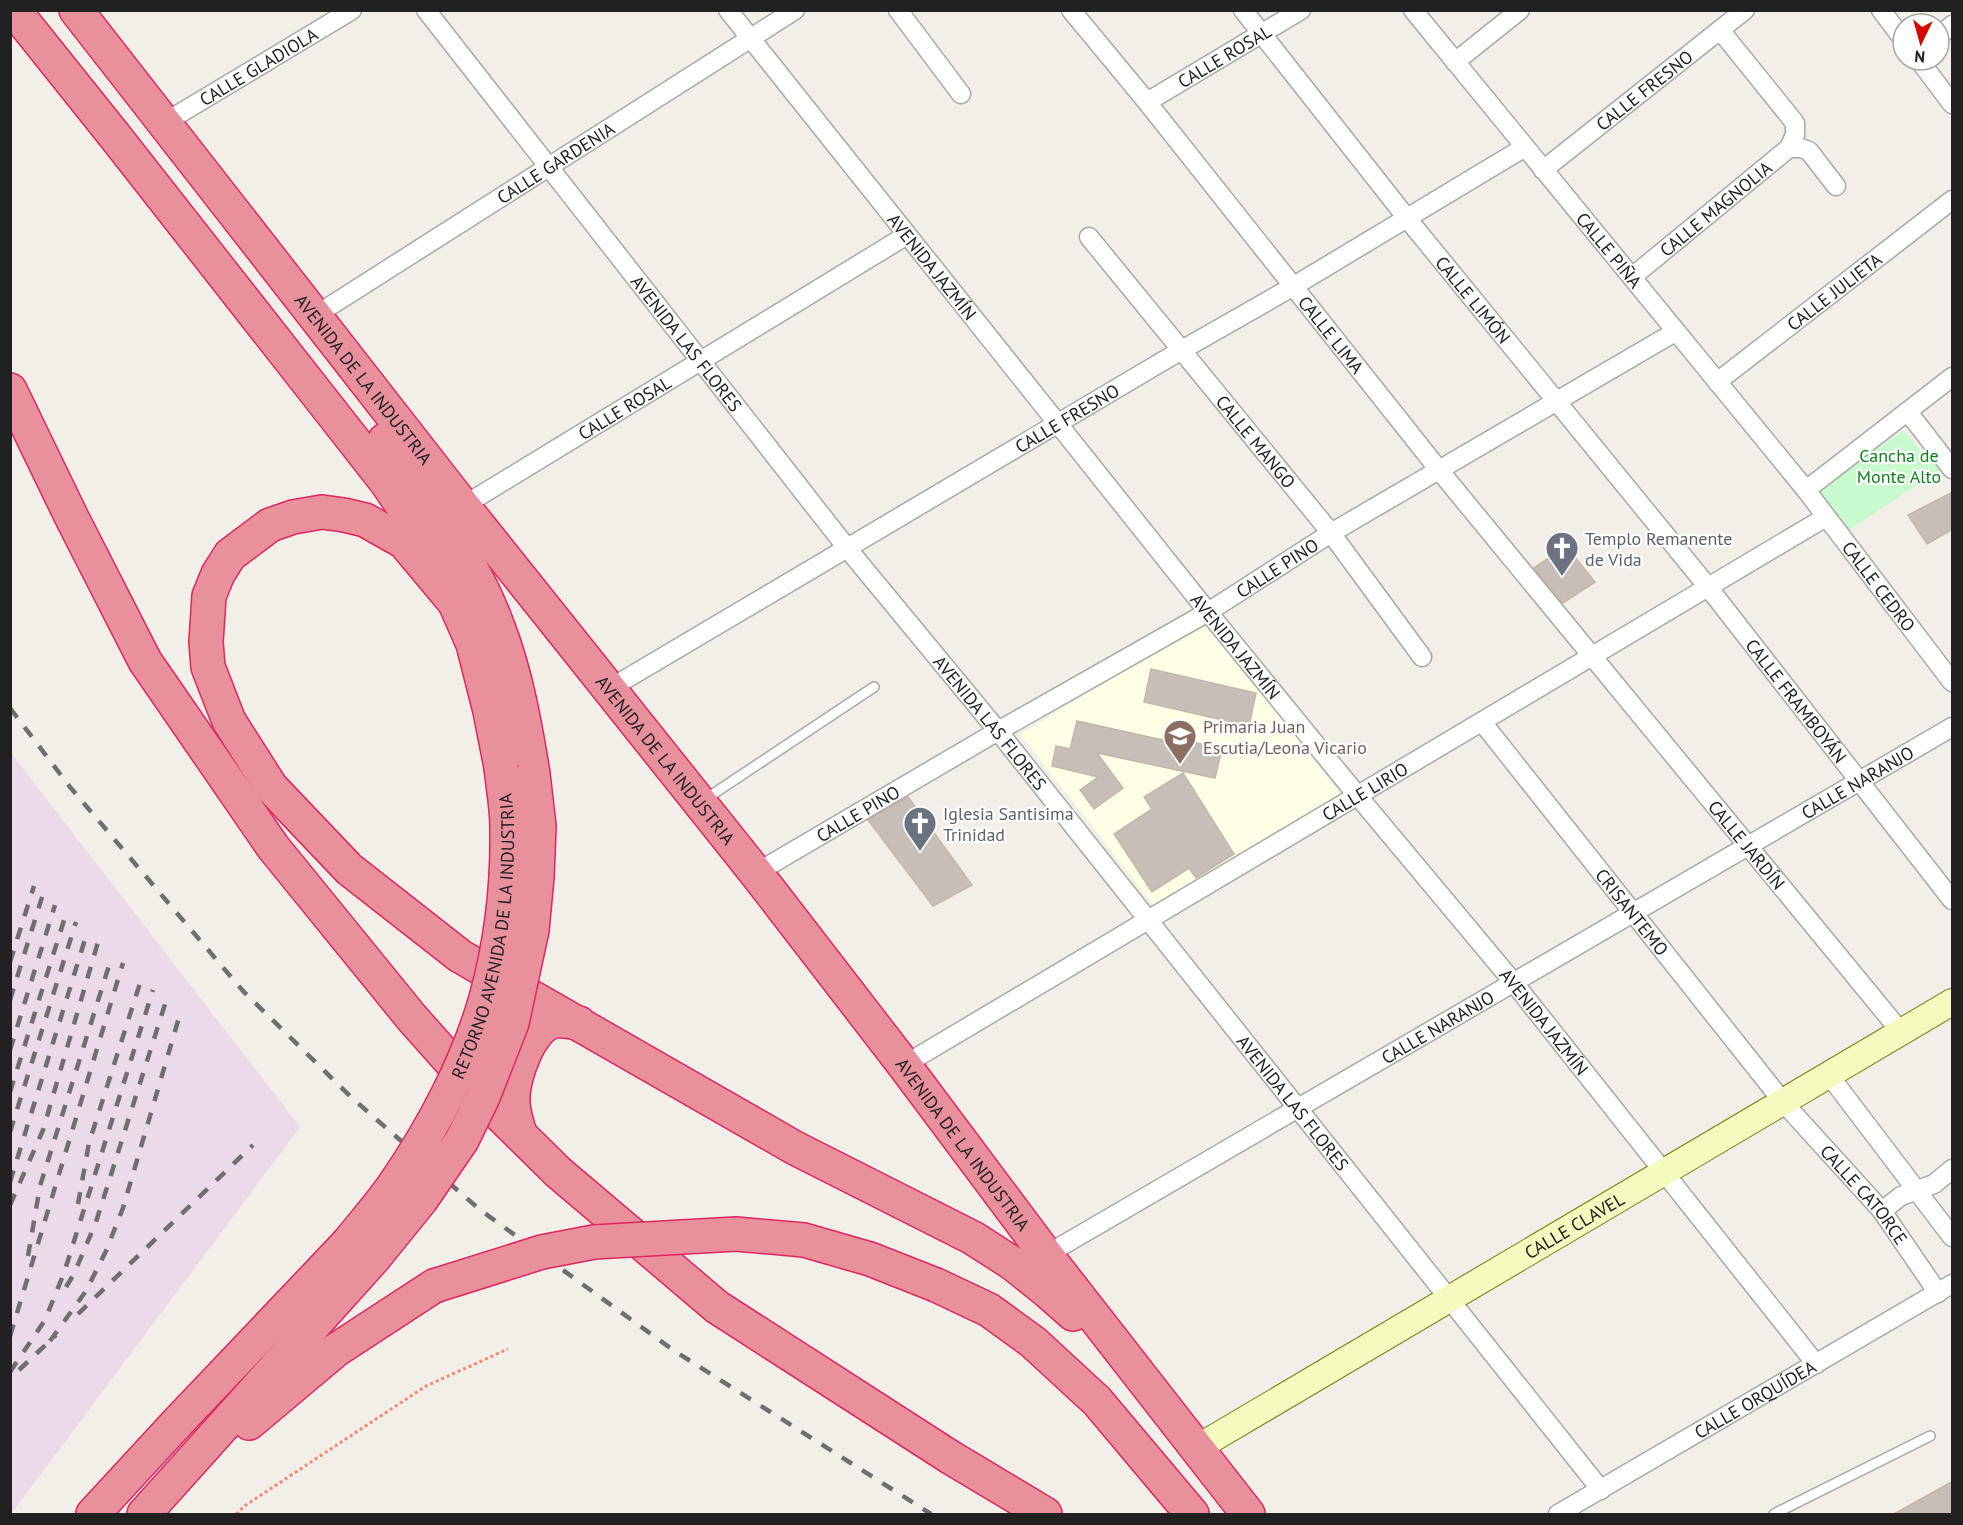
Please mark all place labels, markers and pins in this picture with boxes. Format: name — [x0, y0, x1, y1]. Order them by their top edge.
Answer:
place label: Templo Remanente de Vida — [1585, 527, 1732, 571]
church icon: Templo Remanente de Vida — [1544, 530, 1580, 577]
place label: Primaria Juan Escutia/Leona Vicario — [1203, 715, 1367, 759]
school or university icon: Primaria Juan Escutia/Leona Vicario — [1162, 718, 1198, 765]
place label: Iglesia Santisima Trinidad — [943, 802, 1074, 846]
church icon: Iglesia Santisima Trinidad — [902, 805, 938, 852]

